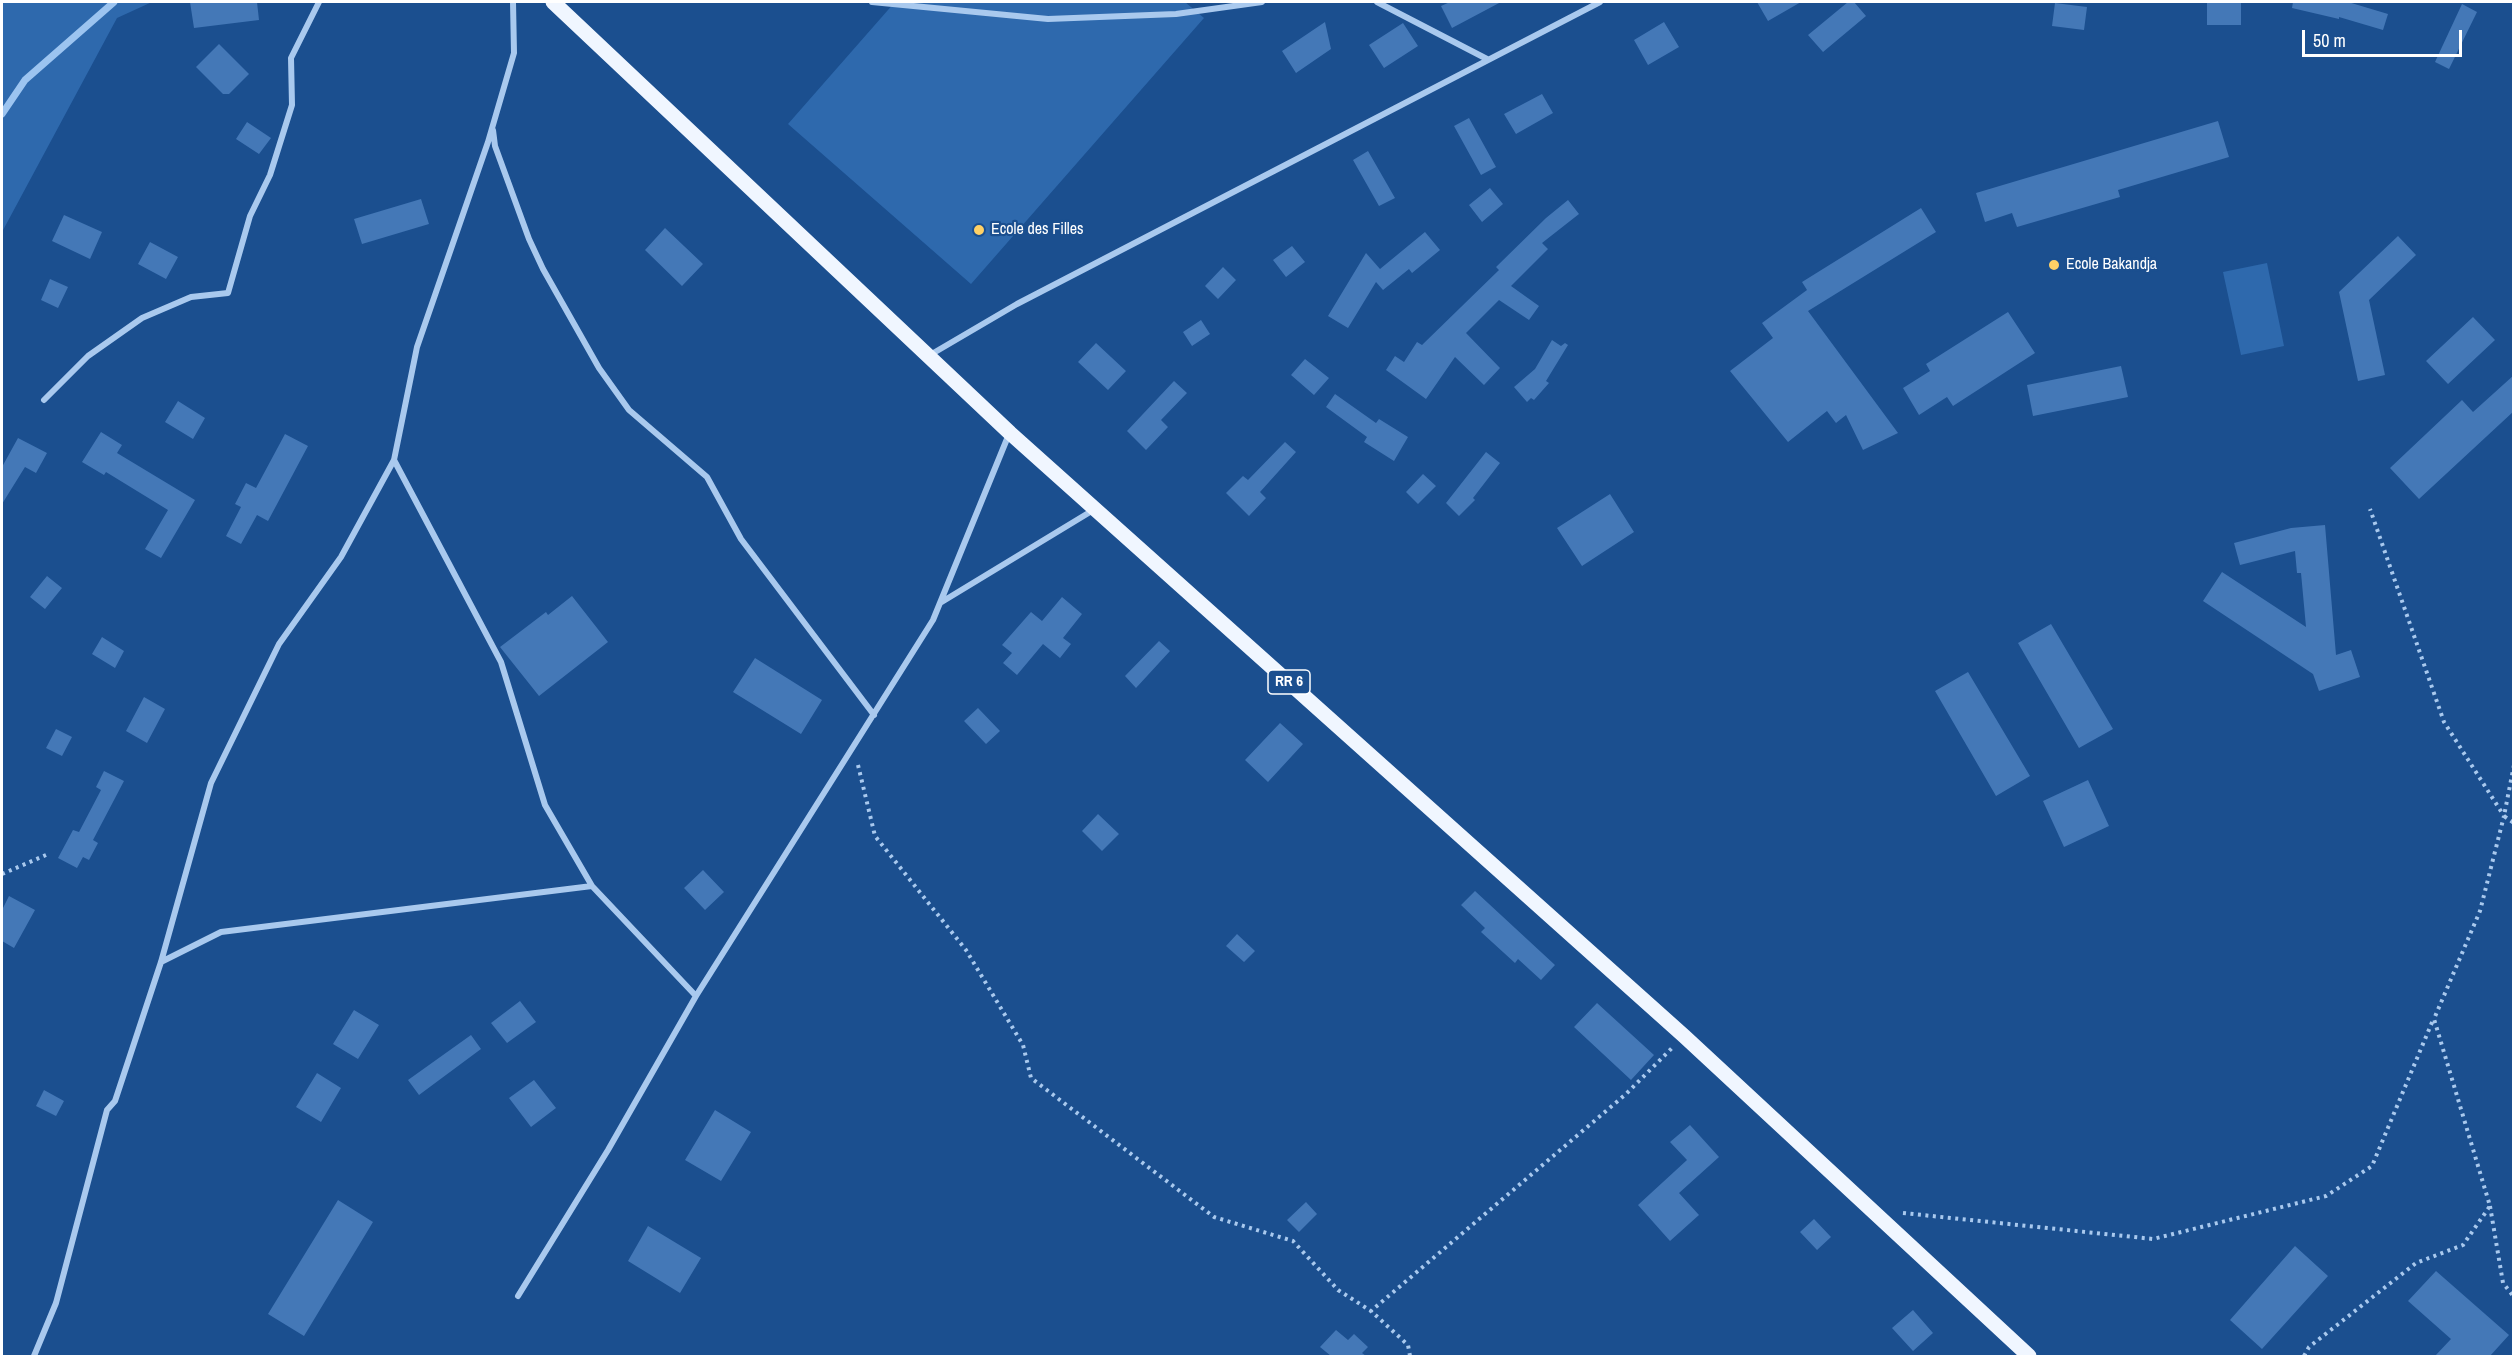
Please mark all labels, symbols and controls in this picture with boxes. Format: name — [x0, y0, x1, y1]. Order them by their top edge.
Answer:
scale bar — [2305, 18, 2466, 56]
text: 50 m — [2313, 28, 2346, 53]
place label: Ecole des Filles — [991, 220, 1084, 240]
marker: Ecole des Filles — [972, 223, 986, 237]
place label: Ecole Bakandja — [2066, 255, 2157, 275]
marker: Ecole Bakandja — [2047, 258, 2061, 272]
road number: RR 6 — [1268, 670, 1310, 694]

